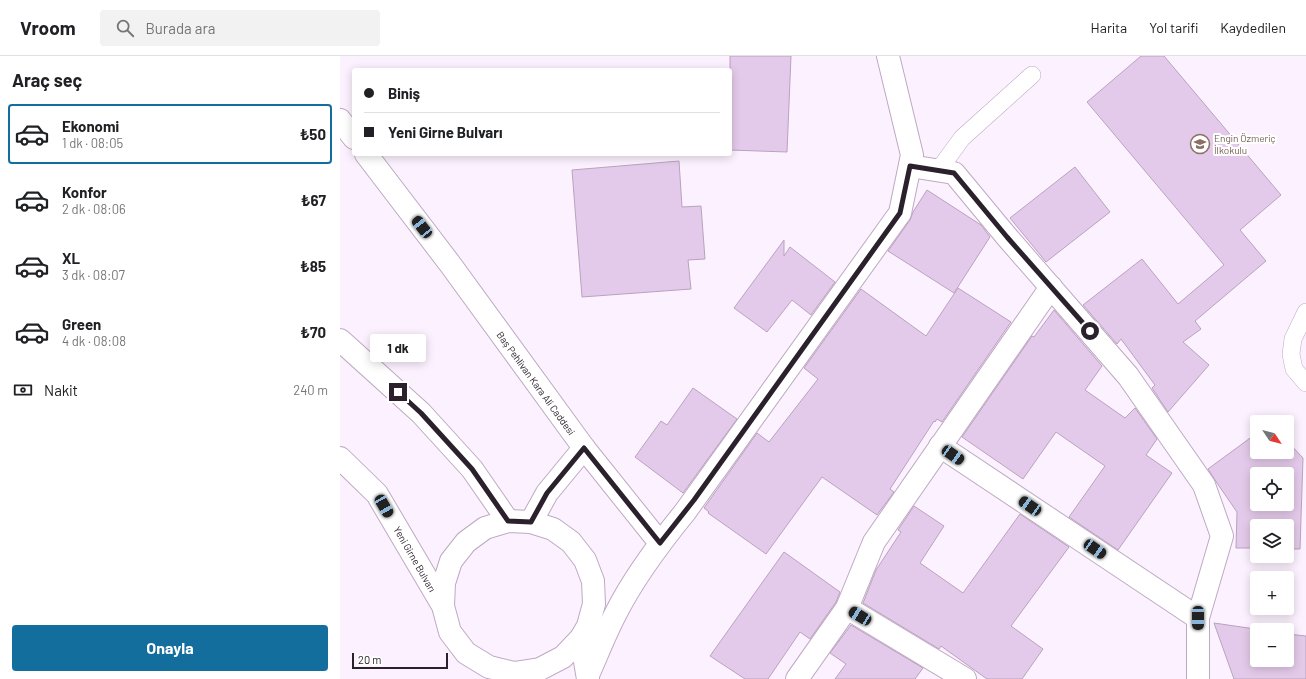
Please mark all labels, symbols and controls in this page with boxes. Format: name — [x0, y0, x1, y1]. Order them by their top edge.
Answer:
search box — [100, 10, 380, 46]
text: Vroom — [20, 16, 76, 39]
icon: search — [114, 17, 136, 39]
text: Burada ara — [146, 19, 216, 37]
text: Harita — [1091, 19, 1127, 36]
text: Yol tarifi — [1149, 19, 1198, 36]
text: Kaydedilen — [1220, 19, 1286, 36]
text: Araç seç — [12, 69, 82, 91]
text: Biniş — [388, 84, 420, 102]
icon: car — [14, 116, 50, 152]
text: Ekonomi — [62, 117, 119, 135]
text: Yeni Girne Bulvarı — [388, 123, 503, 141]
text: ₺50 — [300, 125, 326, 143]
place label: Engin Özmeriç İlkokulu — [1214, 132, 1275, 156]
school or university icon: Engin Özmeriç İlkokulu — [1189, 133, 1211, 155]
text: 1 dk · 08:05 — [62, 135, 123, 151]
icon: car — [14, 182, 50, 218]
text: Konfor — [62, 183, 107, 201]
text: ₺67 — [301, 191, 326, 209]
text: 2 dk · 08:06 — [62, 201, 126, 217]
car — [410, 214, 434, 240]
icon: car — [14, 248, 50, 284]
text: XL — [62, 249, 80, 267]
text: ₺85 — [300, 257, 326, 275]
text: 3 dk · 08:07 — [62, 267, 125, 283]
icon: car — [14, 314, 50, 350]
text: Green — [62, 315, 101, 333]
route start — [1081, 322, 1099, 340]
text: ₺70 — [300, 323, 326, 341]
street label: Baş Pehlivan Kara Ali Caddesi — [494, 329, 578, 437]
text: 4 dk · 08:08 — [62, 333, 126, 349]
callout: 1 dk — [370, 334, 426, 362]
text: 1 dk — [387, 340, 409, 356]
icon: cash — [12, 379, 34, 401]
text: Nakit — [44, 381, 78, 399]
text: 240 m — [293, 382, 328, 398]
route end — [389, 383, 407, 401]
north arrow — [1250, 415, 1294, 459]
map controls — [1250, 415, 1294, 667]
car — [940, 443, 966, 467]
button: locate — [1250, 467, 1294, 511]
car — [373, 493, 395, 519]
car — [1017, 494, 1043, 518]
button: layers — [1250, 519, 1294, 563]
street label: Yeni Girne Bulvarı — [391, 524, 439, 594]
car — [1082, 537, 1108, 561]
button: + — [1250, 571, 1294, 615]
car — [847, 605, 873, 627]
car — [1192, 606, 1204, 630]
button: − — [1250, 623, 1294, 667]
button: Onayla — [12, 625, 328, 671]
scale bar — [352, 651, 448, 670]
text: 20 m — [358, 653, 381, 666]

